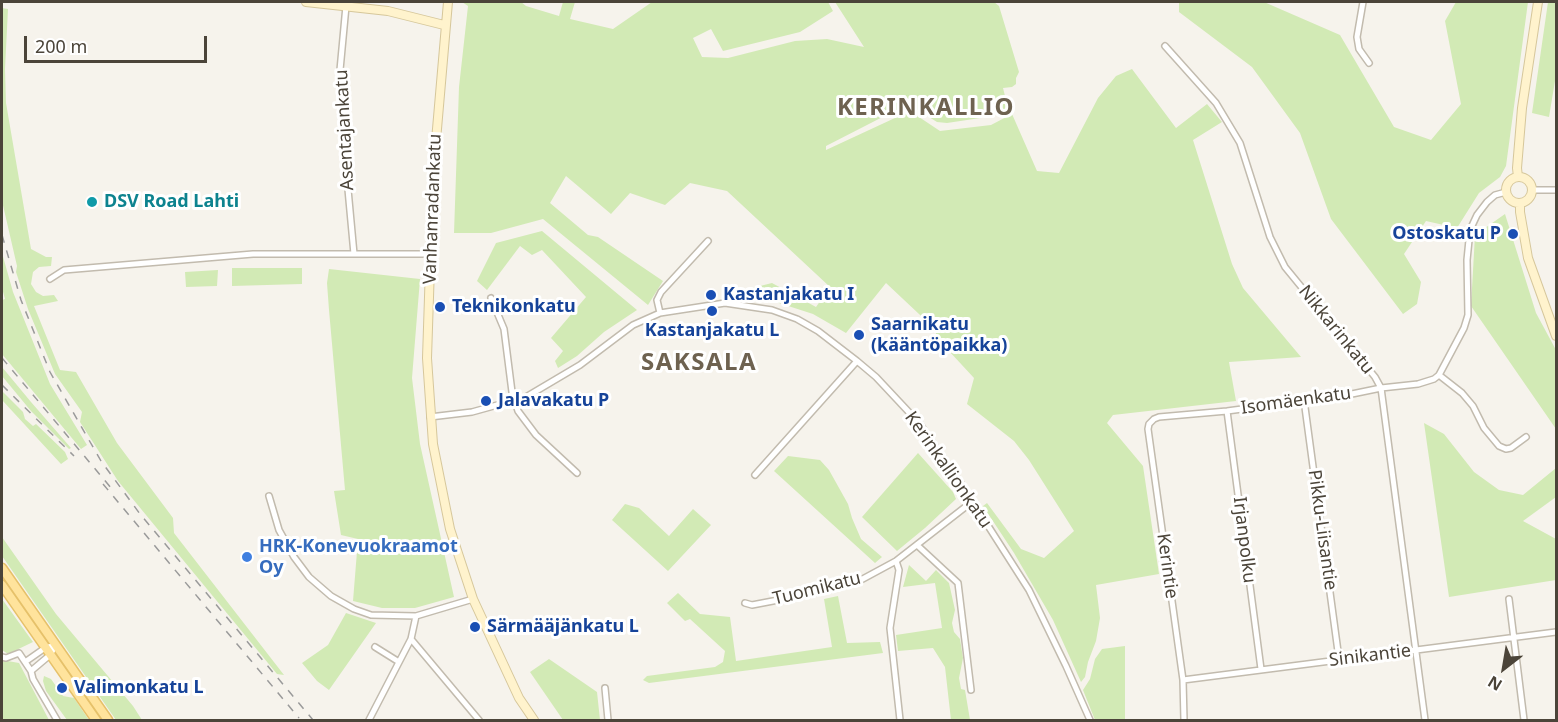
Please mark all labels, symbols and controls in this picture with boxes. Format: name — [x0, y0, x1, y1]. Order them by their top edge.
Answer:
scale bar — [27, 24, 210, 62]
text: 200 m — [35, 34, 87, 58]
street label: Asentajankatu — [331, 69, 359, 191]
district label: KERINKALLIO — [837, 94, 1015, 122]
street label: Vanhanradankatu — [420, 133, 446, 285]
place label: DSV Road Lahti — [104, 191, 239, 213]
marker: DSV Road Lahti — [85, 195, 99, 209]
place label: Ostoskatu P — [1392, 223, 1501, 245]
marker: Ostoskatu P — [1506, 227, 1520, 241]
street label: Nikkarinkatu — [1294, 281, 1378, 379]
place label: Kastanjakatu I — [723, 284, 854, 306]
marker: Kastanjakatu I — [704, 288, 718, 302]
place label: Teknikonkatu — [452, 296, 576, 318]
marker: Teknikonkatu — [433, 300, 447, 314]
marker: Kastanjakatu L — [705, 304, 719, 318]
place label: Saarnikatu (kääntöpaikka) — [871, 314, 1007, 356]
place label: Kastanjakatu L — [645, 320, 779, 342]
marker: Saarnikatu (kääntöpaikka) — [852, 328, 866, 342]
district label: SAKSALA — [641, 349, 757, 377]
street label: Isomäenkatu — [1239, 383, 1353, 419]
place label: Jalavakatu P — [498, 390, 609, 412]
marker: Jalavakatu P — [479, 394, 493, 408]
street label: Kerinkallionkatu — [900, 407, 996, 533]
street label: Pikku-Liisantie — [1303, 468, 1341, 592]
street label: Irjanpolku — [1228, 496, 1260, 584]
street label: Kerintie — [1152, 532, 1182, 600]
place label: HRK-Konevuokraamot Oy — [259, 536, 458, 578]
marker: HRK-Konevuokraamot Oy — [240, 550, 254, 564]
street label: Tuomikatu — [771, 568, 863, 610]
place label: Särmääjänkatu L — [487, 616, 639, 638]
marker: Särmääjänkatu L — [468, 620, 482, 634]
north arrow — [1474, 638, 1534, 698]
street label: Sinikantie — [1328, 640, 1412, 672]
text: N — [1483, 671, 1506, 696]
place label: Valimonkatu L — [74, 677, 204, 699]
marker: Valimonkatu L — [55, 681, 69, 695]

